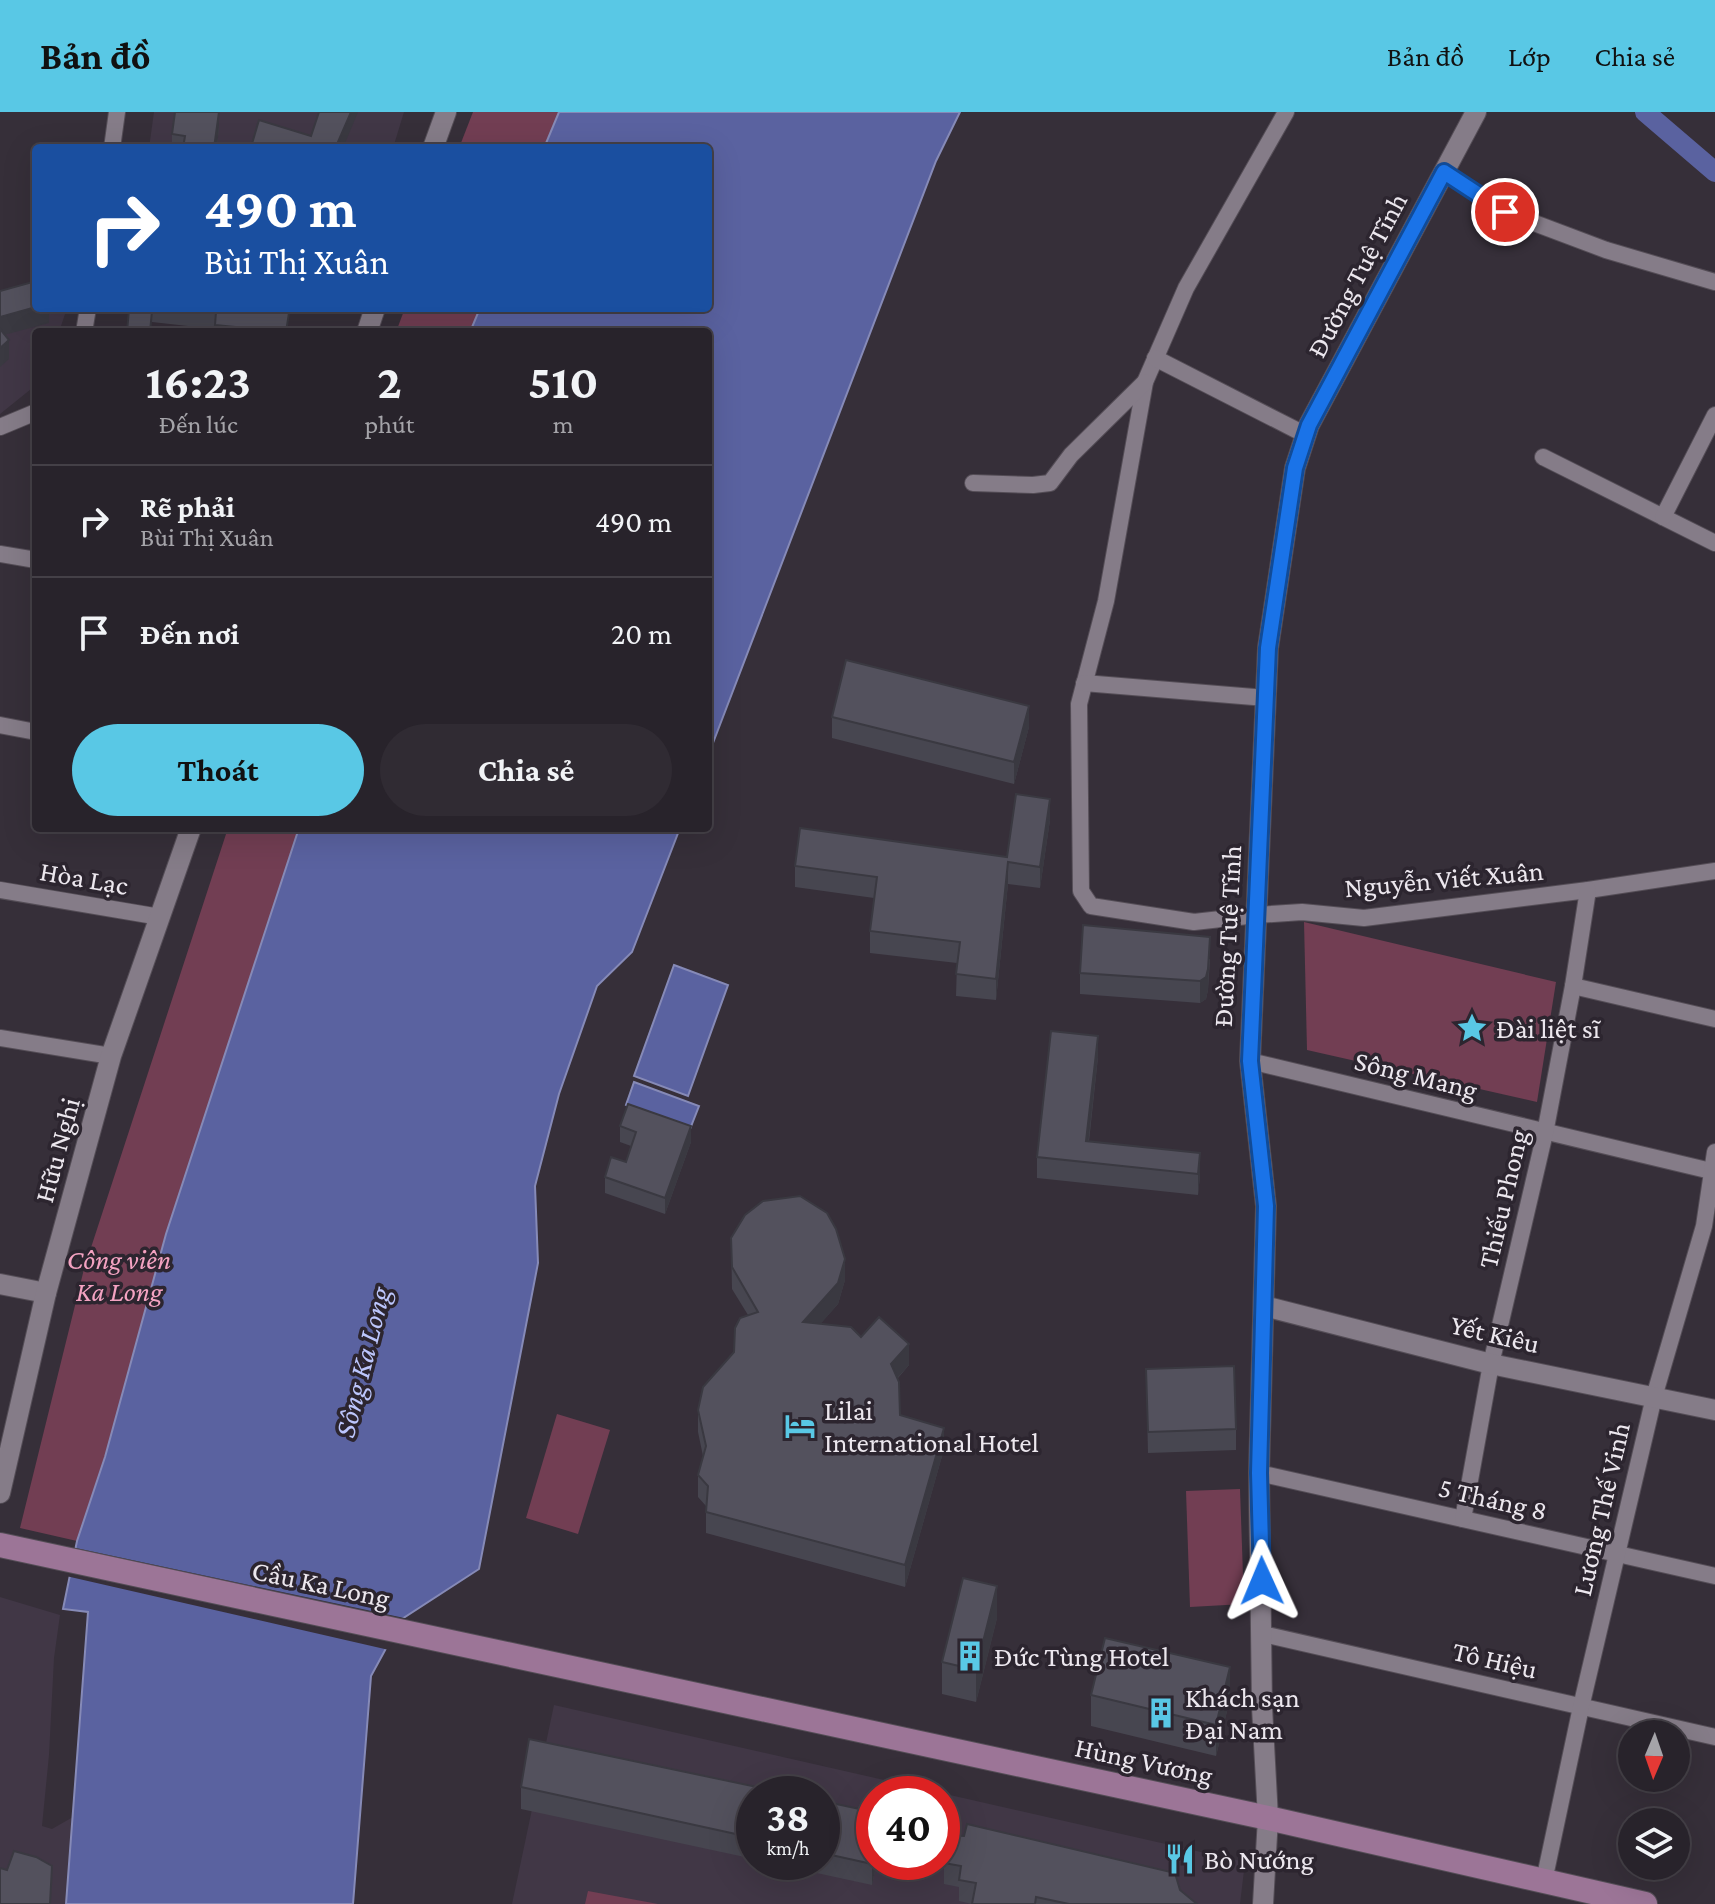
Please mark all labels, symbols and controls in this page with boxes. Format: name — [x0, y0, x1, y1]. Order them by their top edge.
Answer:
text: Bản đồ — [40, 35, 151, 77]
text: Bản đồ — [1387, 41, 1464, 72]
text: Lớp — [1508, 41, 1551, 72]
text: Chia sẻ — [1595, 41, 1675, 72]
icon: right — [72, 176, 176, 280]
text: 490 m — [204, 177, 357, 239]
pin — [1471, 178, 1539, 246]
street label: Đường Tuệ Tĩnh — [1301, 187, 1413, 363]
icon: arrive — [1483, 190, 1527, 234]
text: Bùi Thị Xuân — [204, 242, 389, 282]
text: 16:23 — [146, 355, 251, 408]
text: 2 — [377, 355, 402, 408]
text: 510 — [528, 355, 598, 408]
text: Đến lúc — [159, 410, 238, 439]
text: phút — [364, 410, 414, 439]
text: m — [553, 410, 574, 439]
text: Rẽ phải — [140, 490, 235, 523]
icon: right — [72, 499, 116, 543]
text: 490 m — [595, 505, 672, 538]
text: Bùi Thị Xuân — [140, 523, 274, 552]
icon: arrive — [72, 611, 116, 655]
text: Đến nơi — [140, 617, 239, 650]
text: 20 m — [611, 617, 672, 650]
button: Thoát — [72, 724, 364, 816]
button: Chia sẻ — [380, 724, 672, 816]
street label: Đường Tuệ Tĩnh — [1207, 844, 1247, 1028]
street label: Hòa Lạc — [37, 855, 131, 901]
street label: Nguyễn Viết Xuân — [1343, 855, 1545, 903]
place icon: Đài liệt sĩ — [1455, 1011, 1489, 1045]
place label: Đài liệt sĩ — [1496, 1013, 1602, 1044]
street label: Sông Mang — [1351, 1045, 1481, 1105]
street label: Hữu Nghị — [28, 1094, 86, 1206]
street label: Thiếu Phong — [1472, 1126, 1534, 1271]
park label: Công viên Ka Long — [67, 1244, 171, 1307]
water label: Sông Ka Long — [327, 1283, 398, 1441]
street label: Yết Kiêu — [1448, 1309, 1543, 1359]
place label: Lilai International Hotel — [824, 1395, 1039, 1458]
hotel icon: Lilai International Hotel — [783, 1409, 817, 1443]
street label: Lương Thế Vinh — [1566, 1419, 1636, 1599]
street label: 5 Tháng 8 — [1436, 1471, 1550, 1527]
position arrow — [1220, 1539, 1304, 1623]
street label: Cầu Ka Long — [249, 1554, 393, 1614]
street label: Tô Hiệu — [1450, 1635, 1541, 1685]
building icon: Đức Tùng Hotel — [953, 1639, 987, 1673]
place label: Đức Tùng Hotel — [994, 1641, 1169, 1672]
place label: Khách sạn Đại Nam — [1185, 1682, 1300, 1745]
building icon: Khách sạn Đại Nam — [1144, 1696, 1178, 1730]
north arrow — [1618, 1720, 1690, 1792]
map controls — [1618, 1720, 1690, 1880]
street label: Hùng Vương — [1072, 1731, 1216, 1791]
speed limit sign: 40 — [856, 1776, 960, 1880]
text: 38 — [767, 1795, 809, 1840]
button: layers — [1618, 1808, 1690, 1880]
text: km/h — [766, 1837, 810, 1859]
restaurant icon: Bò Nướng — [1163, 1842, 1197, 1876]
place label: Bò Nướng — [1204, 1844, 1315, 1875]

